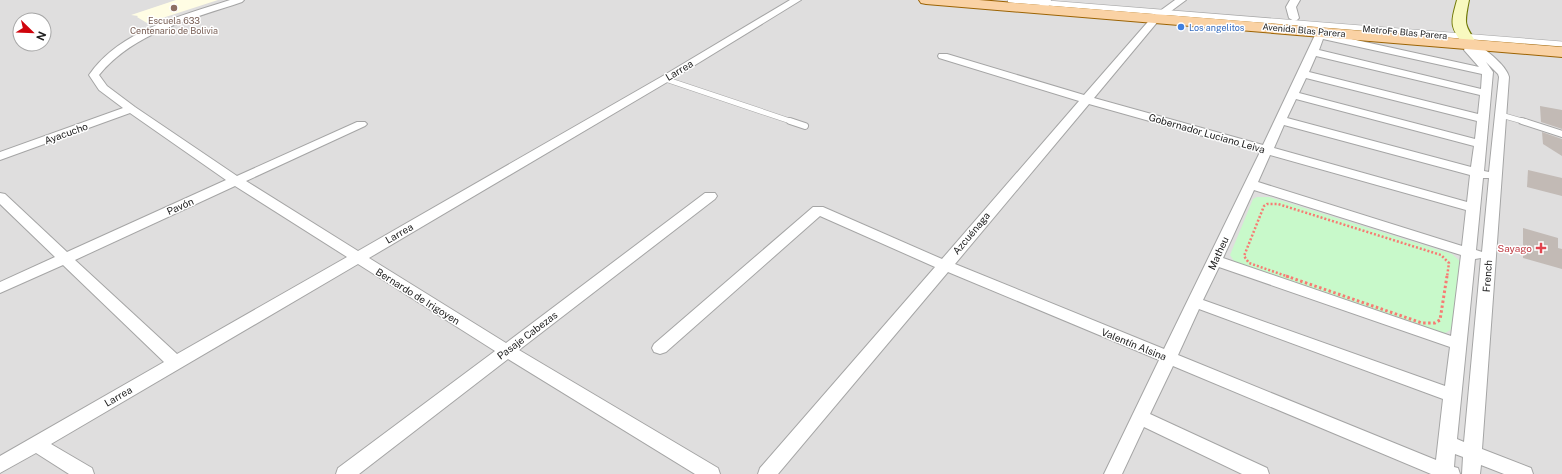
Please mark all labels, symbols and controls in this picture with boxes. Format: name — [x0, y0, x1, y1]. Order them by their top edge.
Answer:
marker: Escuela 633 Centenario de Bolivia — [169, 3, 179, 13]
north arrow — [12, 12, 52, 52]
place label: Escuela 633 Centenario de Bolivia — [130, 15, 218, 36]
street label: Avenida Blas Parera — [1262, 21, 1346, 39]
marker: Los angelitos — [1176, 22, 1186, 32]
place label: Los angelitos — [1189, 22, 1245, 33]
street label: MetroFe Blas Parera — [1362, 23, 1448, 41]
text: N — [34, 30, 48, 42]
street label: Larrea — [663, 57, 695, 83]
street label: Gobernador Luciano Leiva — [1147, 111, 1267, 155]
street label: Ayacucho — [43, 120, 90, 146]
street label: Pavón — [165, 195, 195, 217]
street label: Azcuénaga — [950, 209, 992, 257]
street label: Larrea — [383, 220, 415, 246]
street label: Matheu — [1205, 234, 1231, 272]
place label: Sayago — [1497, 242, 1532, 254]
marker: Sayago — [1535, 242, 1547, 254]
street label: French — [1480, 259, 1494, 293]
street label: Bernardo de Irigoyen — [374, 265, 462, 327]
street label: Pasaje Cabezas — [495, 308, 559, 362]
street label: Valentín Alsina — [1100, 325, 1168, 363]
street label: Larrea — [102, 383, 134, 409]

